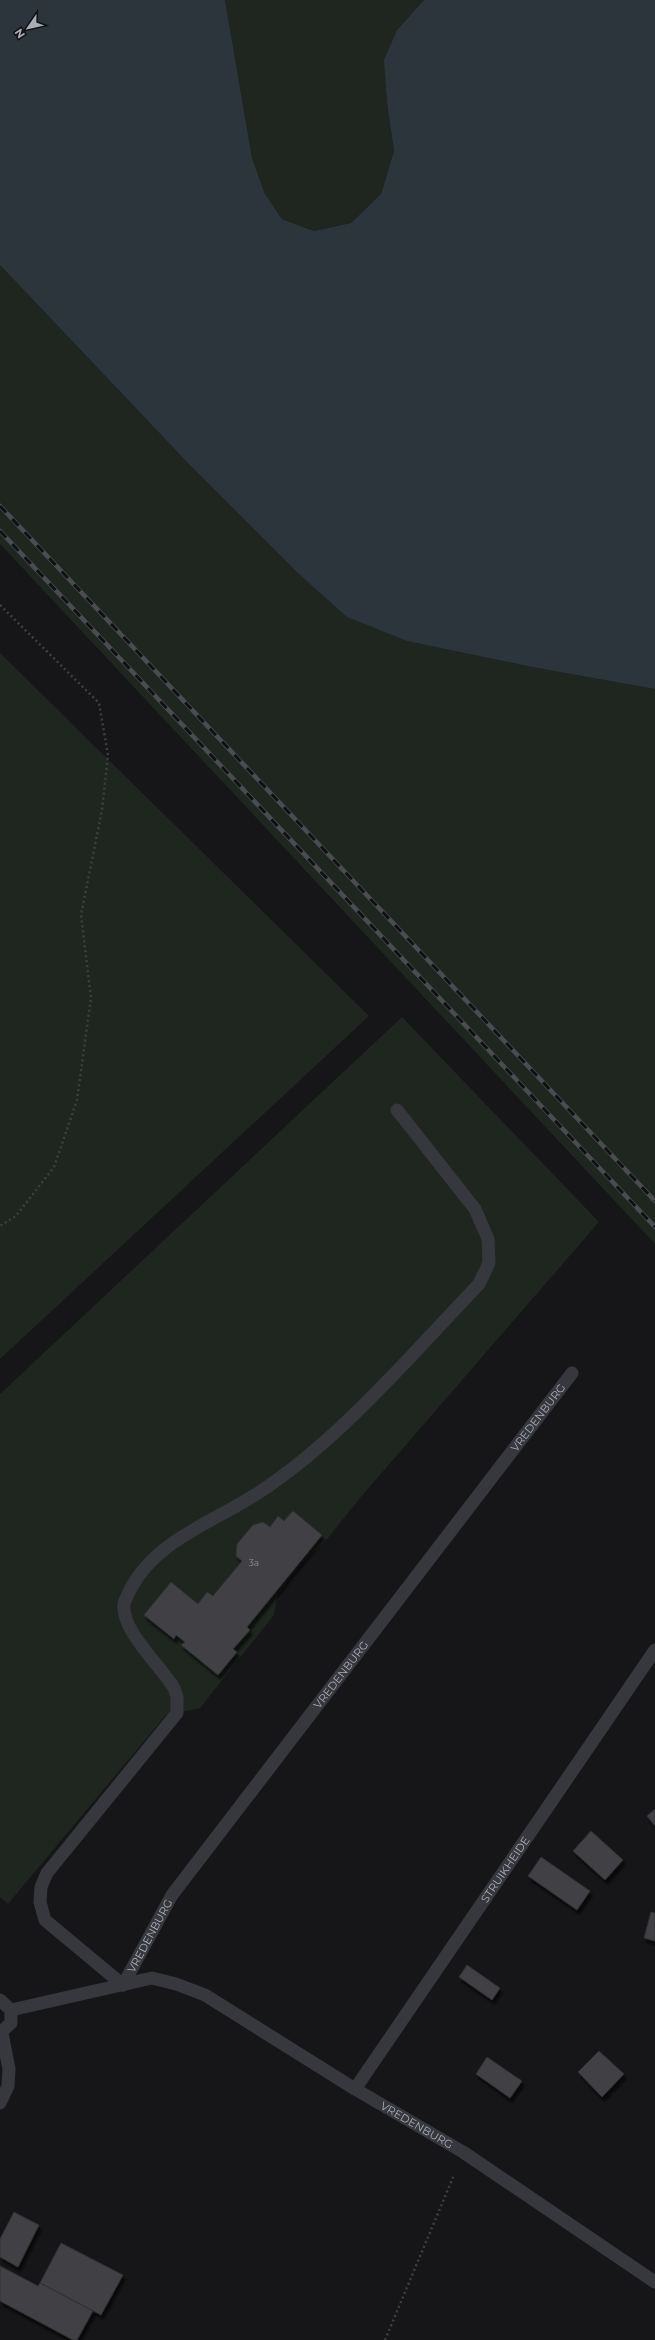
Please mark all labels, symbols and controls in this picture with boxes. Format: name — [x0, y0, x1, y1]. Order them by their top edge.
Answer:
north arrow — [8, 8, 48, 48]
text: N — [11, 26, 28, 41]
street label: VREDENBURG — [507, 1381, 568, 1454]
house number: 3a — [249, 1557, 259, 1568]
street label: VREDENBURG — [310, 1638, 371, 1711]
street label: STRUIKHEIDE — [478, 1834, 533, 1905]
street label: VREDENBURG — [124, 1897, 175, 1975]
street label: VREDENBURG — [378, 2098, 456, 2152]

